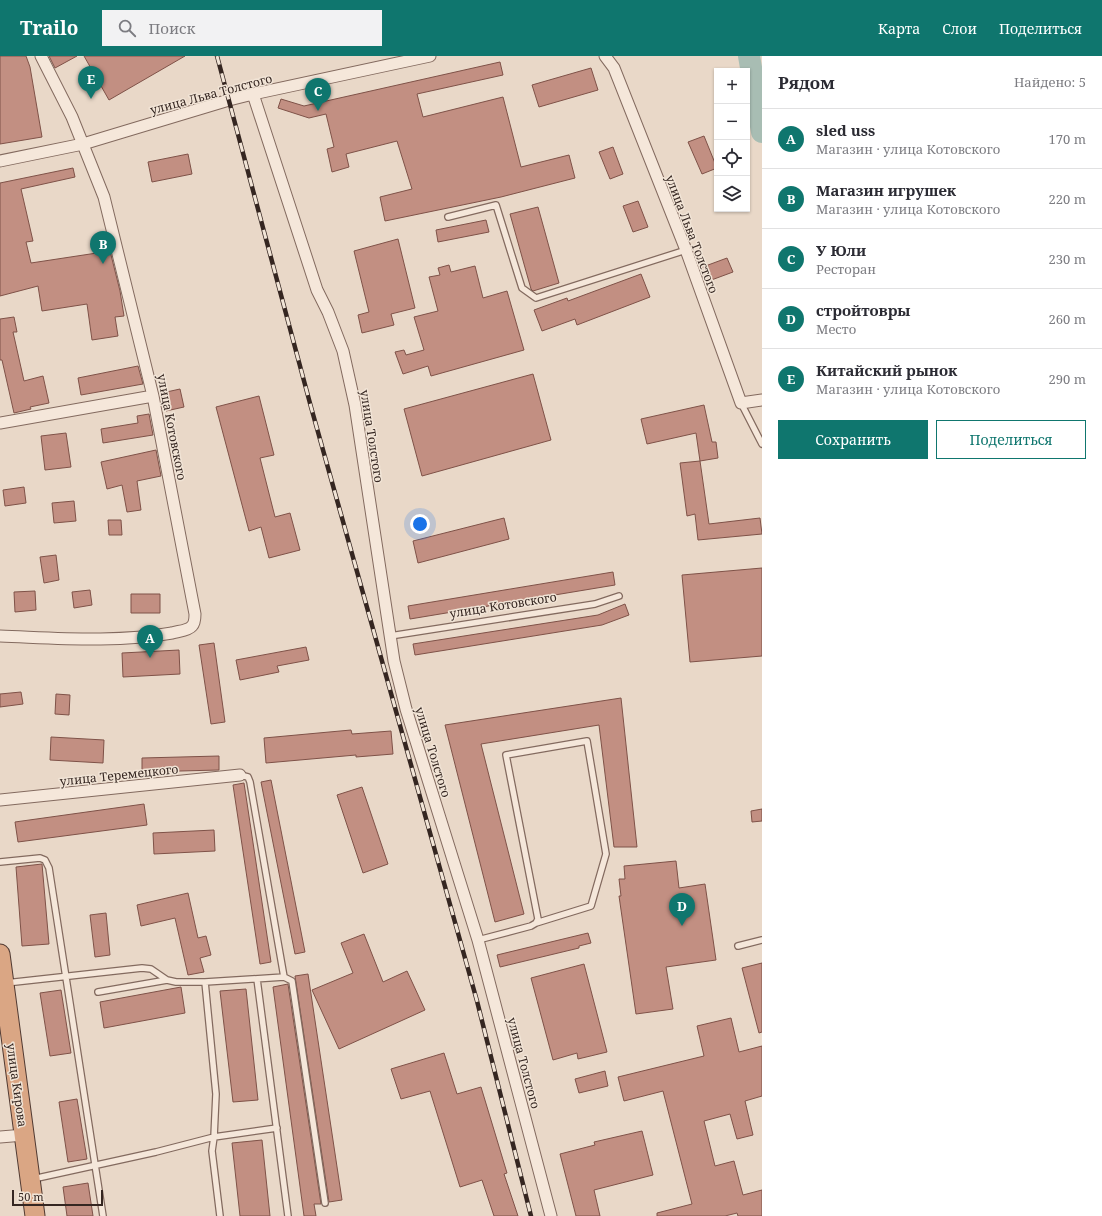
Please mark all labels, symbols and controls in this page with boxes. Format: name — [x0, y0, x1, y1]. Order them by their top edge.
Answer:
search box — [102, 10, 382, 46]
text: Trailo — [20, 15, 78, 41]
icon: search — [116, 17, 138, 39]
text: Поиск — [148, 18, 195, 38]
text: Карта — [878, 19, 920, 38]
text: Слои — [942, 19, 977, 38]
text: Поделиться — [999, 19, 1082, 38]
pin: E — [78, 66, 104, 99]
map controls — [714, 68, 750, 212]
button: + — [714, 68, 750, 104]
street label: улица Льва Толстого — [148, 70, 274, 118]
text: Рядом — [778, 71, 835, 94]
text: Найдено: 5 — [1014, 73, 1086, 91]
pin: C — [305, 78, 331, 111]
button: − — [714, 104, 750, 140]
text: sled uss — [816, 120, 875, 140]
text: A — [786, 130, 796, 148]
text: 170 m — [1049, 130, 1086, 148]
button: locate — [714, 140, 750, 176]
text: Магазин · улица Котовского — [816, 140, 1000, 158]
street label: улица Льва Толстого — [662, 172, 722, 296]
button: layers — [714, 176, 750, 212]
text: Магазин игрушек — [816, 180, 956, 200]
text: B — [787, 190, 795, 208]
text: 220 m — [1049, 190, 1086, 208]
text: Магазин · улица Котовского — [816, 200, 1000, 218]
pin: B — [90, 231, 116, 264]
text: У Юли — [816, 240, 866, 260]
text: C — [787, 250, 795, 268]
text: 230 m — [1049, 250, 1086, 268]
text: Ресторан — [816, 260, 876, 278]
text: стройтовры — [816, 300, 911, 320]
text: D — [786, 310, 796, 328]
text: 260 m — [1049, 310, 1086, 328]
text: Место — [816, 320, 856, 338]
text: Китайский рынок — [816, 360, 957, 380]
text: E — [787, 370, 795, 388]
text: 290 m — [1049, 370, 1086, 388]
street label: улица Котовского — [153, 372, 191, 482]
text: Магазин · улица Котовского — [816, 380, 1000, 398]
street label: улица Толстого — [356, 388, 388, 484]
button: Сохранить — [778, 420, 928, 459]
button: Поделиться — [936, 420, 1086, 459]
your location — [410, 514, 430, 534]
street label: улица Котовского — [448, 588, 558, 622]
pin: A — [137, 625, 163, 658]
street label: улица Толстого — [411, 705, 455, 799]
street label: улица Теремецкого — [59, 760, 179, 790]
pin: D — [669, 893, 695, 926]
street label: улица Толстого — [504, 1016, 544, 1111]
street label: улица Кирова — [3, 1042, 31, 1128]
scale bar — [12, 1188, 103, 1207]
text: 50 m — [18, 1189, 44, 1204]

